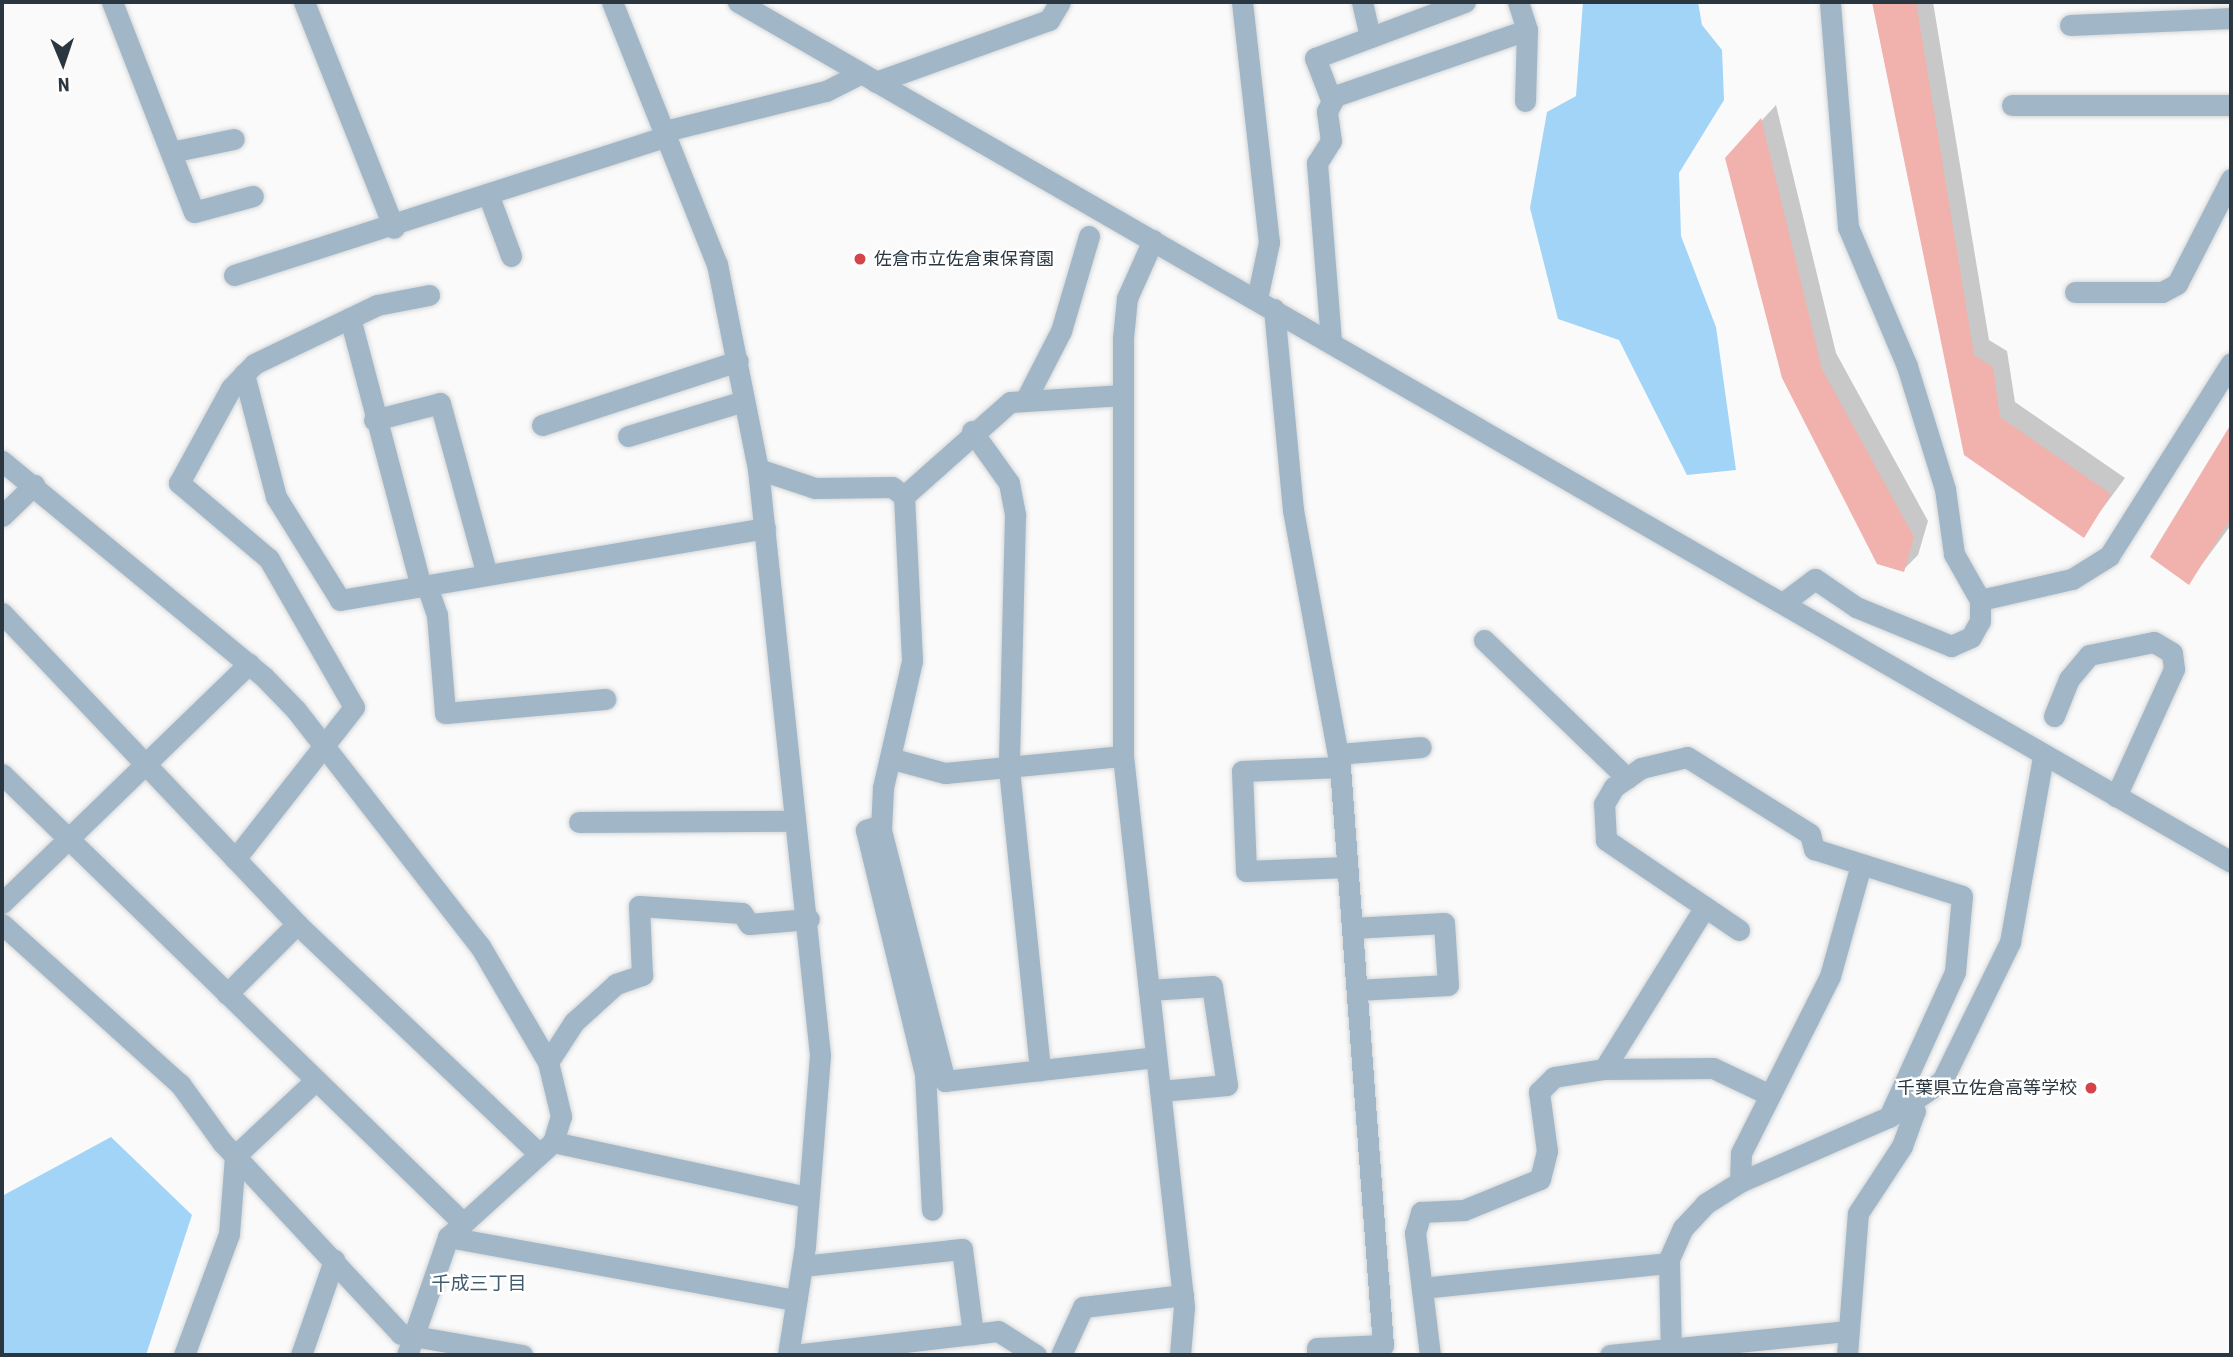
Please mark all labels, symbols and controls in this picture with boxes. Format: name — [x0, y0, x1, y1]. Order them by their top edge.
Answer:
north arrow — [28, 28, 98, 98]
text: N — [58, 73, 70, 96]
place label: 佐倉市立佐倉東保育園 — [874, 248, 1054, 270]
marker: 佐倉市立佐倉東保育園 — [852, 251, 868, 267]
place label: 千葉県立佐倉高等学校 — [1897, 1077, 2077, 1099]
marker: 千葉県立佐倉高等学校 — [2083, 1080, 2099, 1096]
district label: 千成三丁目 — [432, 1273, 526, 1295]

